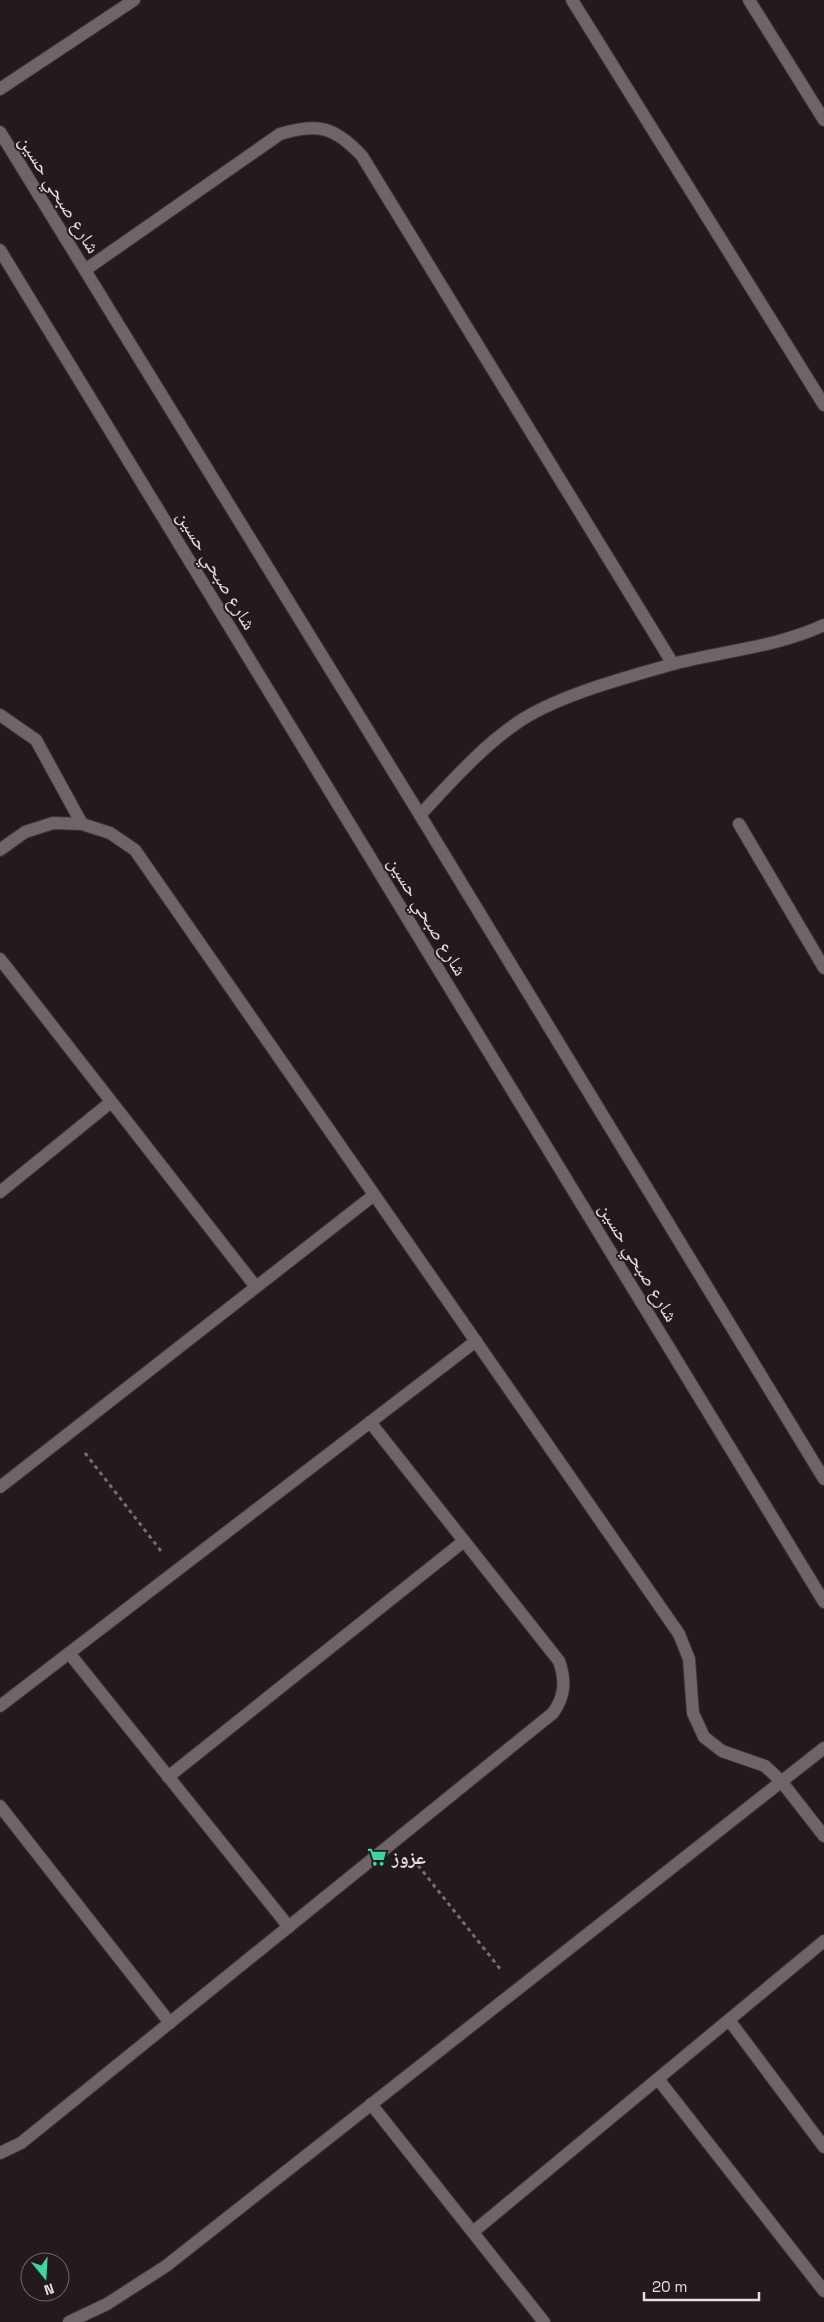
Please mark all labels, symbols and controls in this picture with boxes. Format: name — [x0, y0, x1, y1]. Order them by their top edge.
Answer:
street label: شارع صبحي حسين — [11, 131, 106, 260]
street label: شارع صبحي حسين — [169, 506, 262, 636]
street label: شارع صبحي حسين — [380, 852, 473, 982]
street label: شارع صبحي حسين — [591, 1198, 684, 1328]
place label: عزوز — [391, 1845, 426, 1870]
supermarket icon: عزوز — [366, 1846, 388, 1868]
north arrow — [20, 2252, 70, 2302]
scale bar — [644, 2270, 759, 2302]
text: 20 m — [652, 2277, 687, 2296]
text: N — [42, 2279, 56, 2299]

